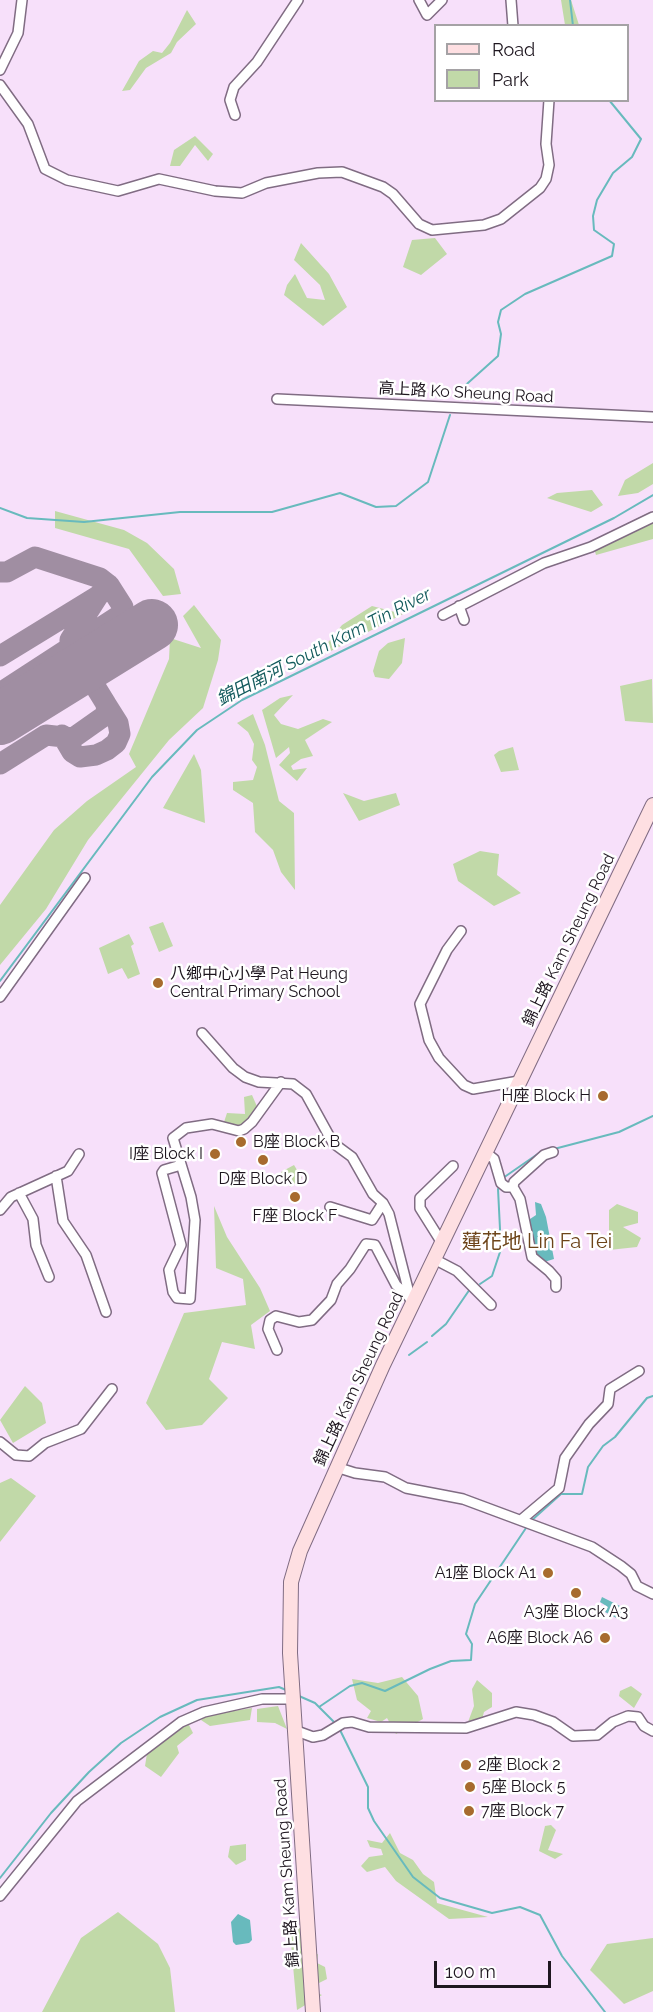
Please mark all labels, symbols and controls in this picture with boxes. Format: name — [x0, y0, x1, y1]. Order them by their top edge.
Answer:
legend — [434, 24, 629, 102]
text: Road — [492, 39, 535, 60]
text: Park — [492, 69, 529, 90]
street label: 高上路 Ko Sheung Road — [378, 379, 554, 407]
water label: 錦田南河 South Kam Tin River — [213, 583, 435, 711]
street label: 錦上路 Kam Sheung Road — [519, 851, 619, 1029]
place label: 八鄉中心小學 Pat Heung Central Primary School — [170, 964, 348, 1002]
marker: 八鄉中心小學 Pat Heung Central Primary School — [151, 976, 165, 990]
place label: H座 Block H — [501, 1086, 591, 1106]
marker: H座 Block H — [596, 1089, 610, 1103]
place label: B座 Block B — [253, 1132, 340, 1152]
marker: B座 Block B — [234, 1135, 248, 1149]
place label: I座 Block I — [129, 1144, 203, 1164]
marker: I座 Block I — [208, 1147, 222, 1161]
marker: D座 Block D — [256, 1153, 270, 1167]
place label: D座 Block D — [219, 1169, 307, 1189]
marker: F座 Block F — [288, 1190, 302, 1204]
place label: F座 Block F — [253, 1206, 337, 1226]
district label: 蓮花地 Lin Fa Tei — [462, 1230, 612, 1254]
street label: 錦上路 Kam Sheung Road — [310, 1289, 408, 1469]
place label: A1座 Block A1 — [435, 1563, 536, 1583]
marker: A1座 Block A1 — [541, 1566, 555, 1580]
marker: A3座 Block A3 — [569, 1586, 583, 1600]
place label: A3座 Block A3 — [524, 1602, 628, 1622]
place label: A6座 Block A6 — [487, 1628, 593, 1648]
marker: A6座 Block A6 — [598, 1631, 612, 1645]
place label: 2座 Block 2 — [478, 1755, 561, 1775]
marker: 2座 Block 2 — [459, 1758, 473, 1772]
place label: 5座 Block 5 — [482, 1777, 565, 1797]
street label: 錦上路 Kam Sheung Road — [271, 1778, 303, 1968]
marker: 5座 Block 5 — [463, 1780, 477, 1794]
place label: 7座 Block 7 — [481, 1801, 564, 1821]
marker: 7座 Block 7 — [462, 1804, 476, 1818]
scale bar — [437, 1949, 554, 1987]
text: 100 m — [445, 1961, 496, 1982]

